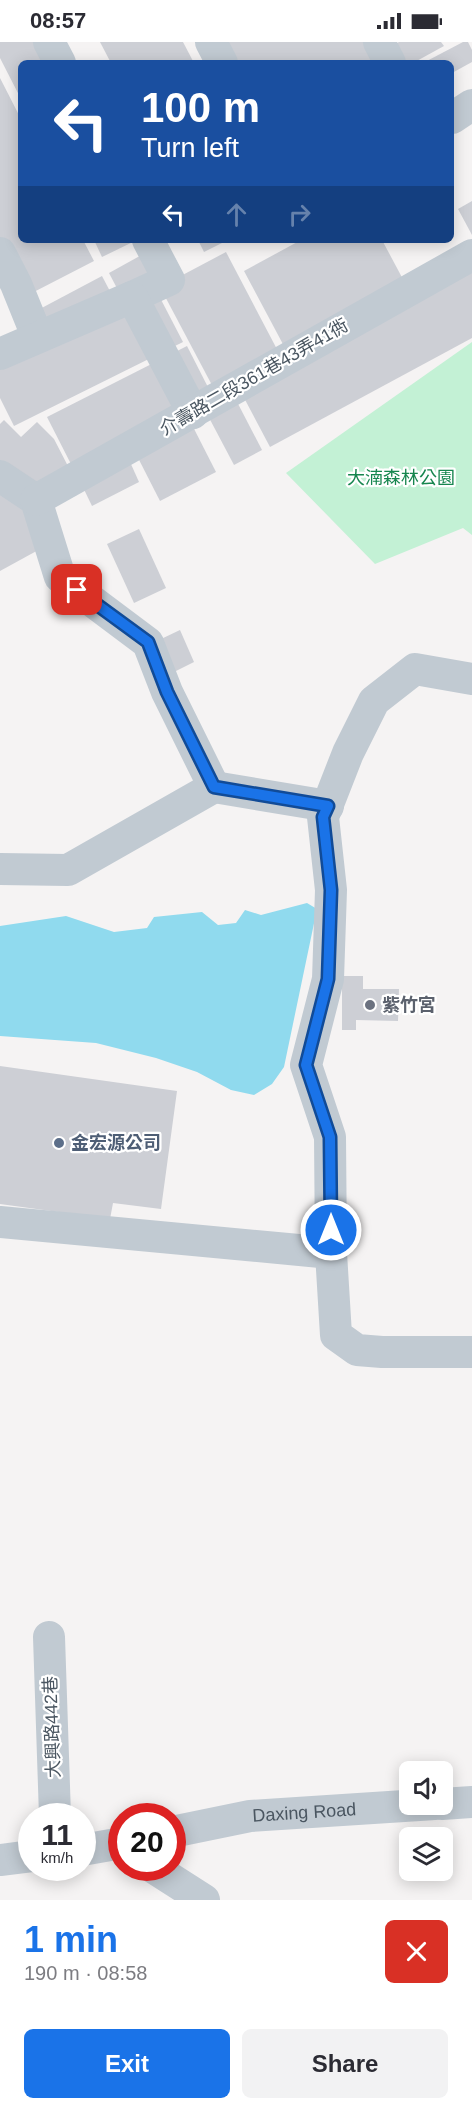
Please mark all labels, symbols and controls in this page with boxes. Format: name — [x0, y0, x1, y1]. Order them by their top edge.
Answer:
text: 08:57 — [30, 8, 86, 33]
icon: left — [42, 84, 120, 162]
text: 100 m — [141, 84, 260, 131]
text: Turn left — [141, 133, 239, 163]
icon: left — [157, 198, 190, 231]
icon: ahead — [220, 198, 253, 231]
icon: right — [283, 198, 316, 231]
street label: 介壽路二段361巷43弄41衖 — [156, 315, 352, 439]
park label: 大湳森林公園 — [347, 468, 455, 488]
pin — [51, 564, 102, 615]
icon: arrive — [60, 573, 93, 606]
place label: 紫竹宮 — [382, 995, 436, 1015]
marker: 紫竹宮 — [363, 998, 377, 1012]
place label: 金宏源公司 — [71, 1133, 161, 1153]
marker: 金宏源公司 — [52, 1136, 66, 1150]
position arrow — [299, 1198, 363, 1262]
street label: 大興路442巷 — [40, 1676, 64, 1778]
map controls — [399, 1761, 453, 1881]
button: sound — [399, 1761, 453, 1815]
street label: Daxing Road — [252, 1799, 357, 1826]
speed limit sign: 20 — [108, 1803, 186, 1881]
text: 11 — [41, 1818, 73, 1851]
button: layers — [399, 1827, 453, 1881]
text: km/h — [41, 1849, 73, 1866]
text: 1 min — [24, 1919, 118, 1960]
button: close — [385, 1920, 448, 1983]
text: 190 m · 08:58 — [24, 1962, 147, 1984]
button: Exit — [24, 2029, 230, 2098]
button: Share — [242, 2029, 448, 2098]

